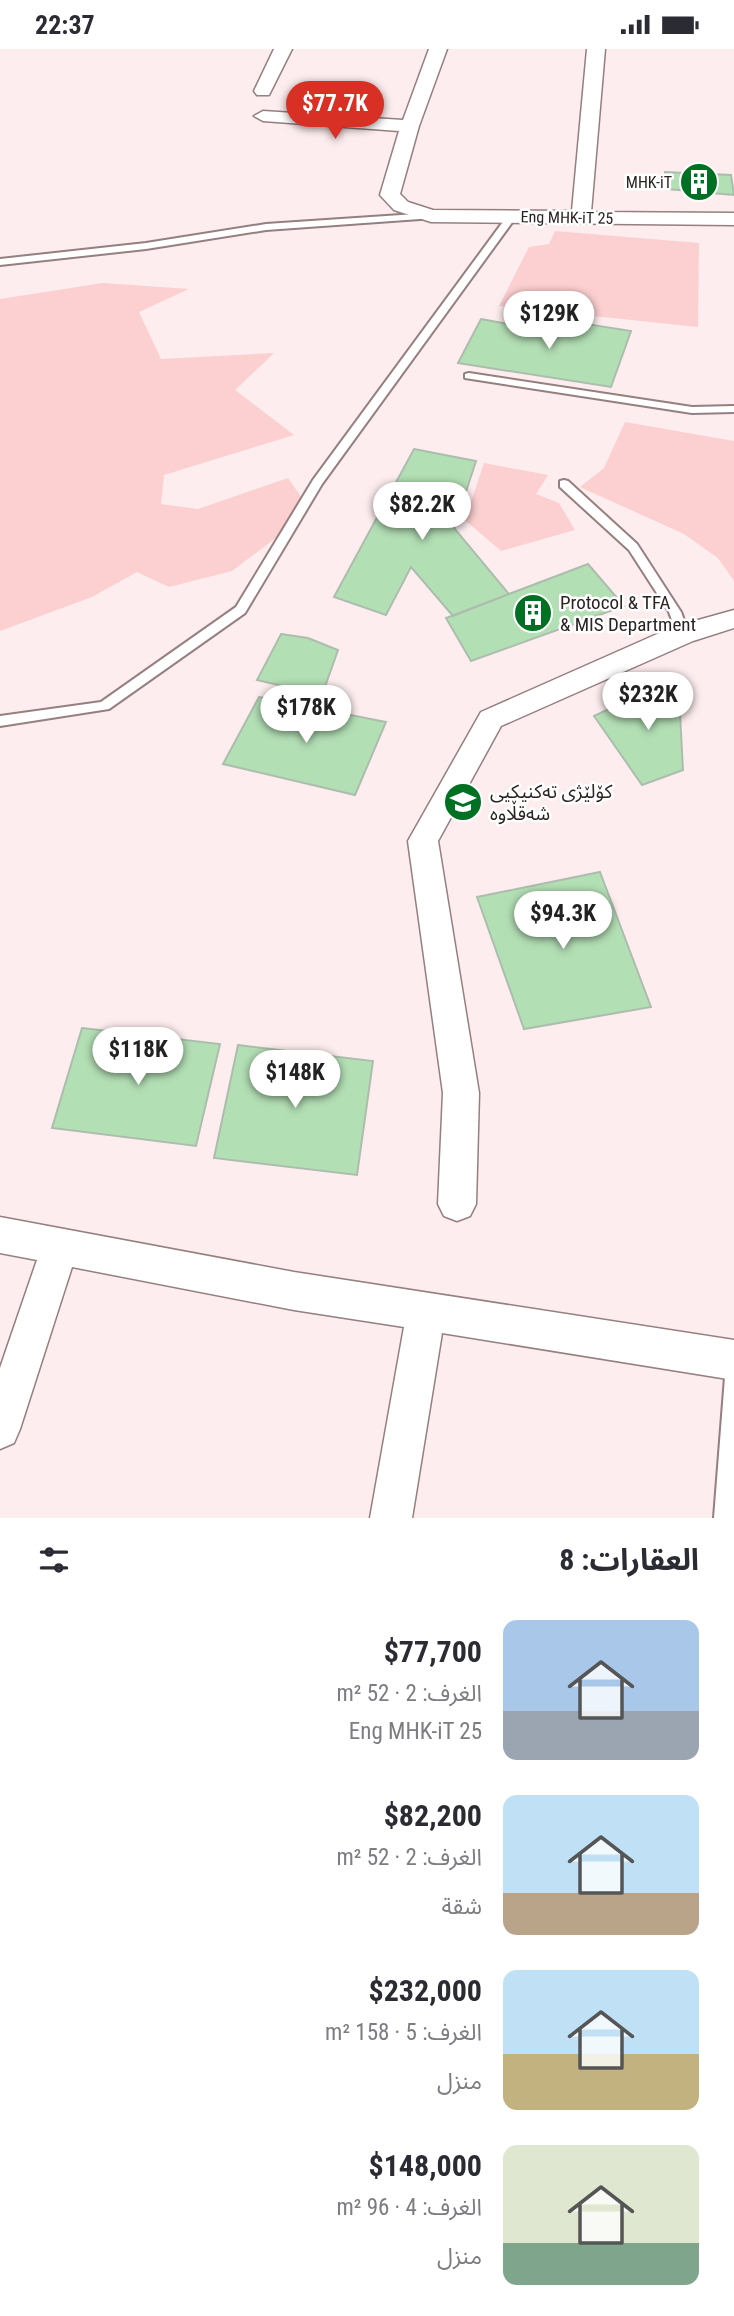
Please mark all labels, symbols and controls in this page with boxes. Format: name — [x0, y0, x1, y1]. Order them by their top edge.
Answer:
text: 22:37 — [35, 10, 95, 40]
pin: $77.7K — [278, 81, 392, 141]
text: $77.7K — [302, 90, 368, 117]
building icon: MHK-iT — [678, 161, 720, 203]
place label: MHK-iT — [626, 173, 672, 192]
street label: Eng MHK-iT 25 — [521, 207, 614, 228]
pin: $129K — [500, 292, 598, 351]
text: $129K — [519, 300, 579, 327]
pin: $82.2K — [365, 483, 479, 542]
text: $82.2K — [389, 491, 455, 518]
place label: Protocol & TFA & MIS Department — [560, 591, 696, 636]
building icon: Protocol & TFA & MIS Department — [512, 592, 554, 634]
pin: $232K — [599, 673, 697, 732]
text: $232K — [618, 681, 678, 708]
pin: $178K — [257, 685, 355, 745]
text: $178K — [276, 694, 336, 721]
place label: کۆلێژی تەکنیکیی شەقڵاوە — [490, 780, 613, 825]
school or university icon: کۆلێژی تەکنیکیی شەقڵاوە — [442, 781, 484, 823]
pin: $94.3K — [506, 891, 620, 951]
text: $94.3K — [530, 900, 596, 927]
pin: $118K — [89, 1027, 187, 1087]
text: $118K — [108, 1036, 168, 1063]
pin: $148K — [246, 1051, 344, 1110]
text: $148K — [265, 1059, 325, 1086]
icon: filters — [35, 1541, 73, 1579]
text: العقارات: 8 — [559, 1542, 699, 1577]
text: $77,700 — [384, 1634, 482, 1669]
icon: home — [559, 1648, 643, 1732]
text: الغرف: 2 · 52 m² — [336, 1680, 482, 1707]
text: Eng MHK-iT 25 — [349, 1718, 482, 1745]
text: $82,200 — [384, 1798, 482, 1833]
icon: home — [559, 1823, 643, 1907]
text: الغرف: 2 · 52 m² — [336, 1844, 482, 1871]
text: شقة — [441, 1893, 482, 1920]
text: $232,000 — [369, 1973, 482, 2008]
icon: home — [559, 1998, 643, 2082]
text: الغرف: 5 · 158 m² — [325, 2019, 482, 2046]
text: منزل — [437, 2068, 482, 2095]
text: $148,000 — [369, 2148, 482, 2183]
icon: home — [559, 2173, 643, 2257]
text: الغرف: 4 · 96 m² — [336, 2194, 482, 2221]
text: منزل — [437, 2243, 482, 2270]

